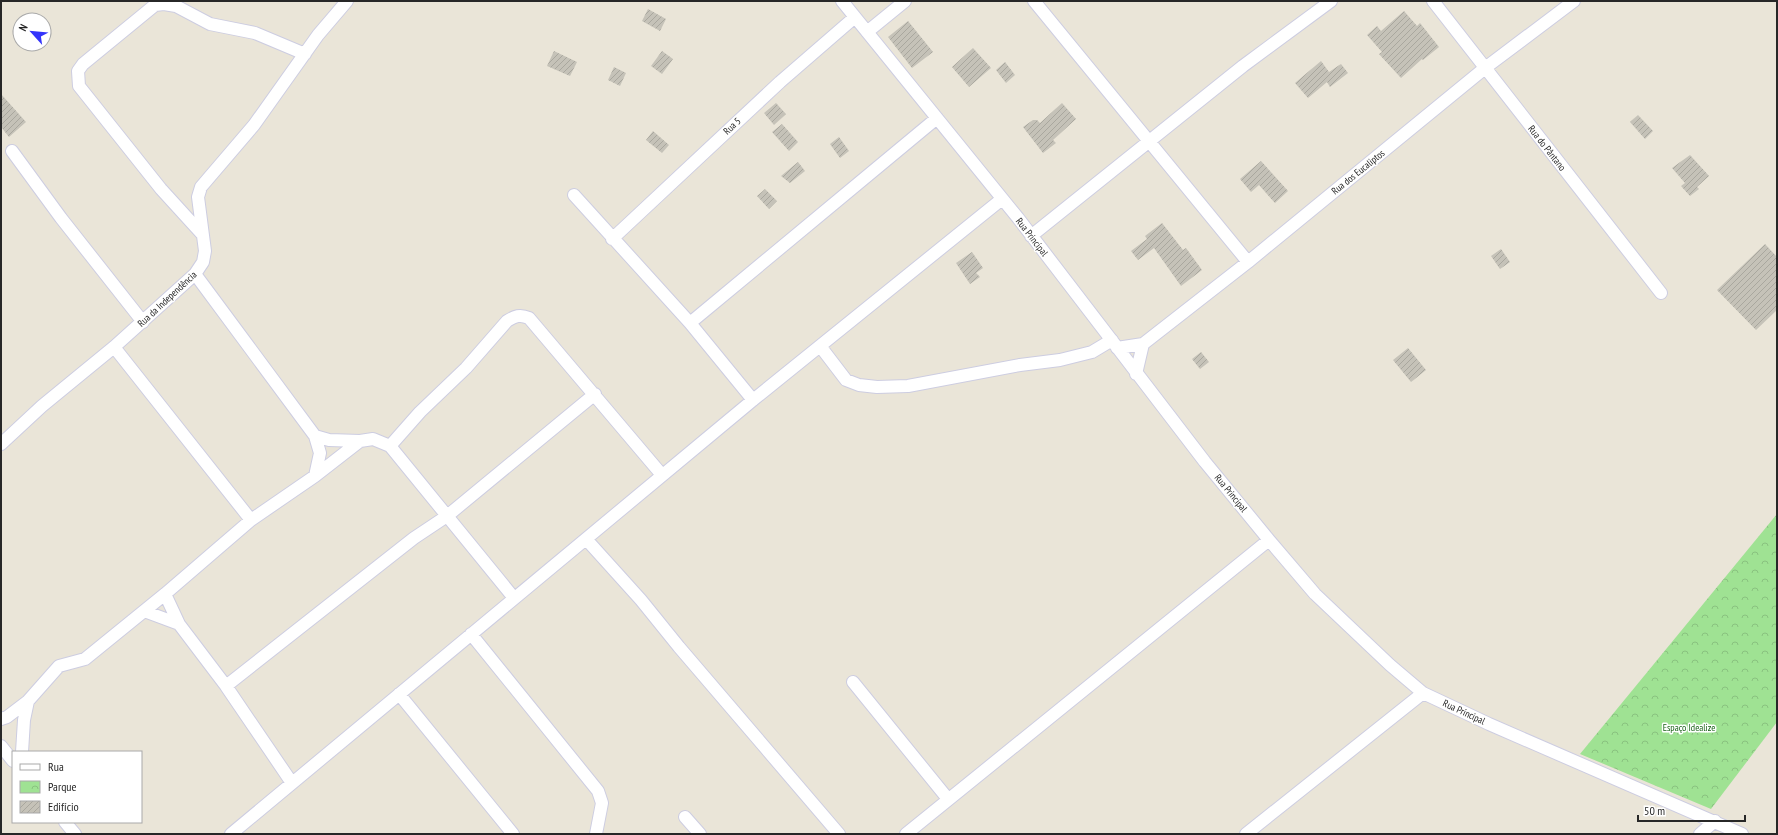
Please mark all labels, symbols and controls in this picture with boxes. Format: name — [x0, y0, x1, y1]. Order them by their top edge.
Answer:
north arrow — [12, 12, 52, 52]
text: N — [16, 22, 31, 33]
street label: Rua 5 — [720, 115, 744, 137]
street label: Rua do Pântano — [1525, 123, 1569, 173]
street label: Rua dos Eucaliptos — [1329, 146, 1388, 197]
street label: Rua Principal — [1013, 215, 1051, 259]
street label: Rua da Independência — [135, 268, 199, 330]
street label: Rua Principal — [1212, 471, 1251, 515]
street label: Rua Principal — [1441, 697, 1488, 728]
park label: Espaço Idealize — [1663, 721, 1715, 734]
legend — [12, 751, 142, 823]
text: Rua — [48, 759, 64, 774]
text: Parque — [48, 779, 77, 794]
scale bar — [1638, 797, 1745, 823]
text: Edifício — [48, 799, 79, 814]
text: 50 m — [1644, 803, 1665, 818]

